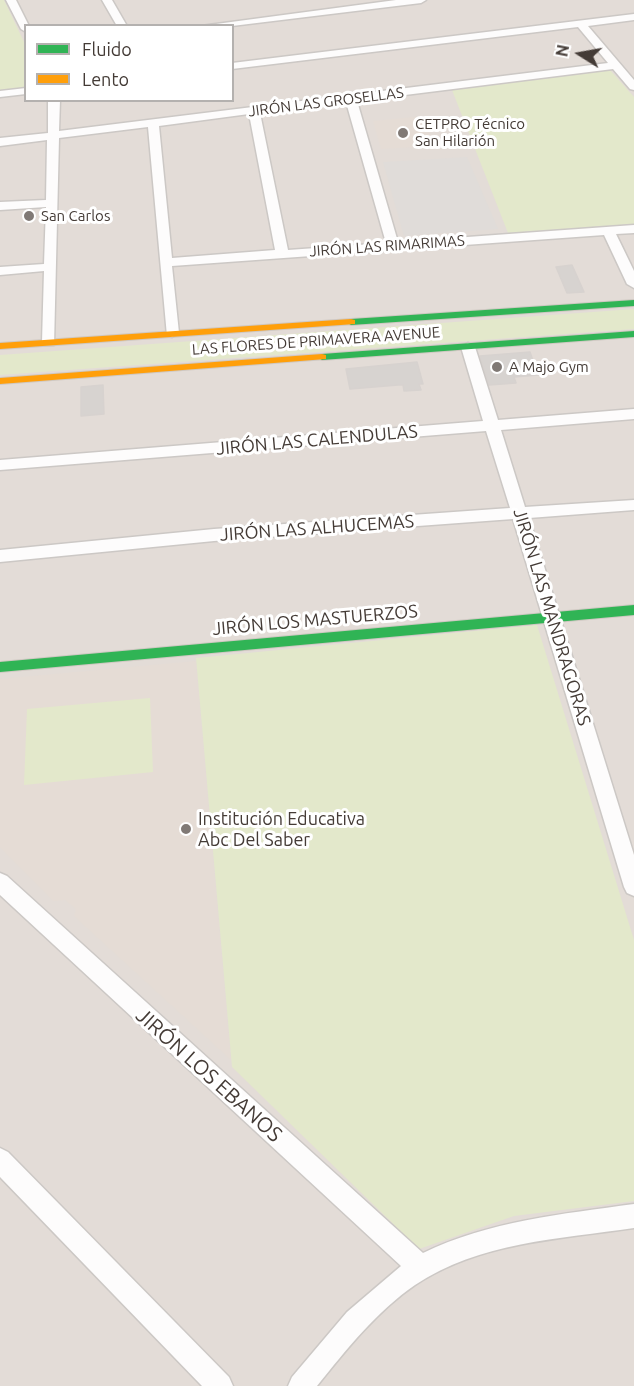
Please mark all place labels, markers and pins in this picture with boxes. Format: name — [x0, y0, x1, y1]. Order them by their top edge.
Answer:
place label: CETPRO Técnico San Hilarión — [415, 115, 525, 150]
marker: CETPRO Técnico San Hilarión — [396, 126, 410, 140]
place label: San Carlos — [41, 207, 110, 225]
marker: San Carlos — [22, 209, 36, 223]
place label: A Majo Gym — [509, 358, 589, 376]
marker: A Majo Gym — [490, 360, 504, 374]
place label: Institución Educativa Abc Del Saber — [198, 808, 365, 850]
marker: Institución Educativa Abc Del Saber — [179, 822, 193, 836]

